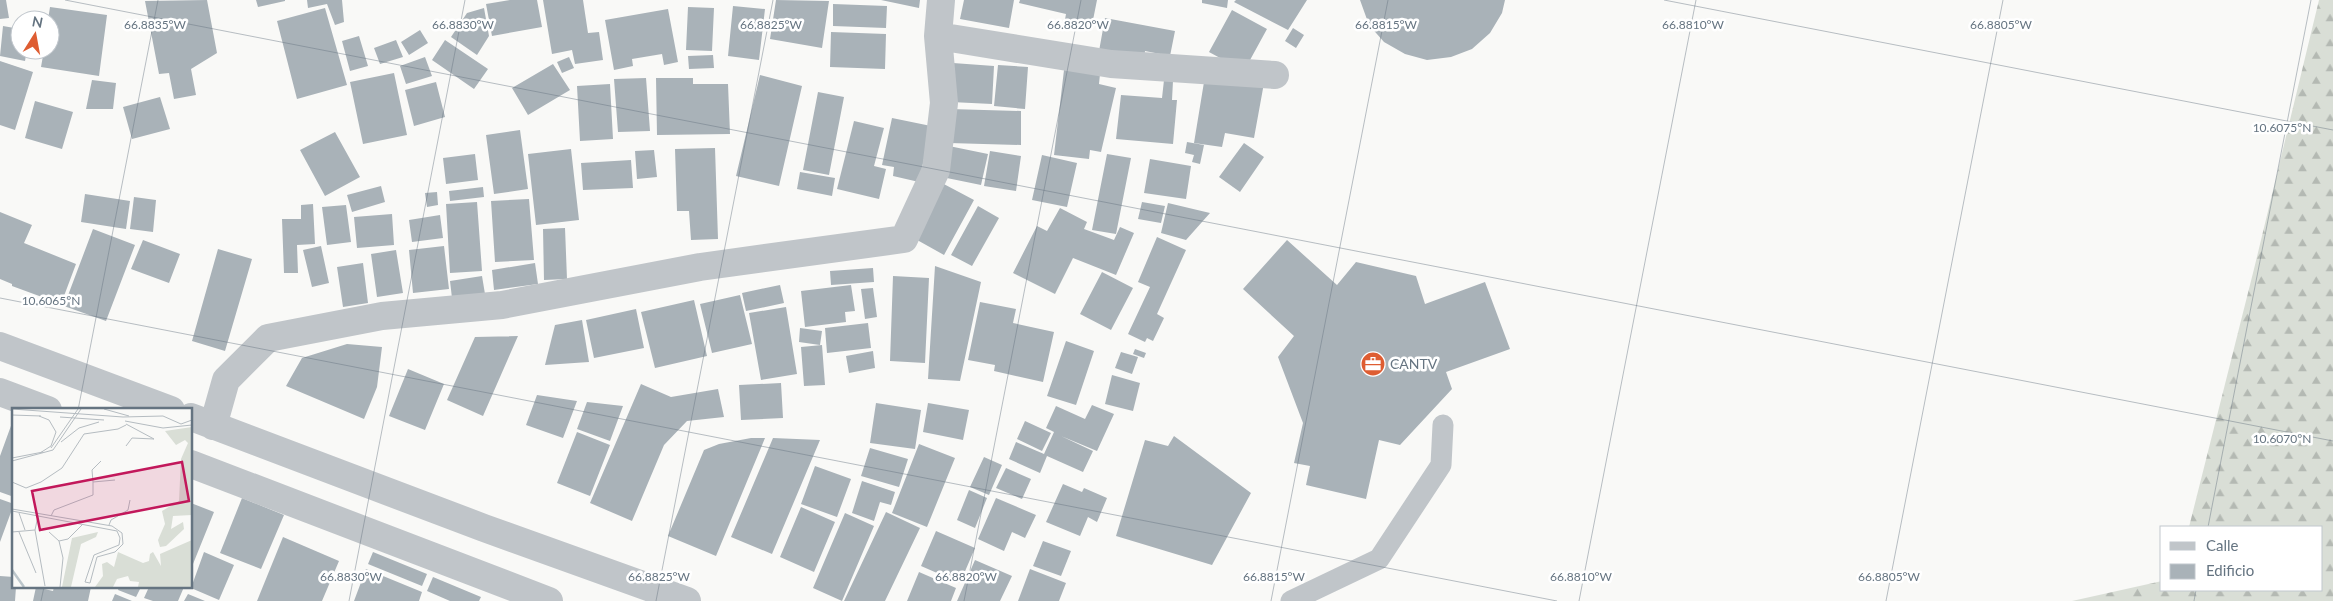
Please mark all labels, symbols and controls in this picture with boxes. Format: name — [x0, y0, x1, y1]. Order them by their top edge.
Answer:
north arrow — [10, 10, 60, 60]
text: N — [31, 12, 44, 31]
text: 66.8835°W — [124, 17, 187, 32]
text: 66.8830°W — [432, 17, 495, 32]
text: 66.8825°W — [740, 17, 803, 32]
text: 66.8820°W — [1047, 17, 1110, 32]
text: 66.8815°W — [1355, 17, 1418, 32]
text: 66.8810°W — [1662, 17, 1725, 32]
text: 66.8805°W — [1970, 17, 2033, 32]
text: 10.6075°N — [2253, 120, 2311, 135]
text: 10.6065°N — [22, 293, 80, 308]
office icon: CANTV — [1360, 351, 1386, 377]
place label: CANTV — [1390, 355, 1438, 372]
inset map — [12, 408, 192, 588]
text: 10.6070°N — [2253, 431, 2311, 446]
legend — [2160, 526, 2323, 591]
text: Calle — [2206, 536, 2239, 554]
text: Edificio — [2206, 561, 2254, 579]
text: 66.8830°W — [320, 569, 383, 584]
text: 66.8825°W — [628, 569, 691, 584]
text: 66.8820°W — [935, 569, 998, 584]
text: 66.8815°W — [1243, 569, 1306, 584]
text: 66.8810°W — [1550, 569, 1613, 584]
text: 66.8805°W — [1858, 569, 1921, 584]

